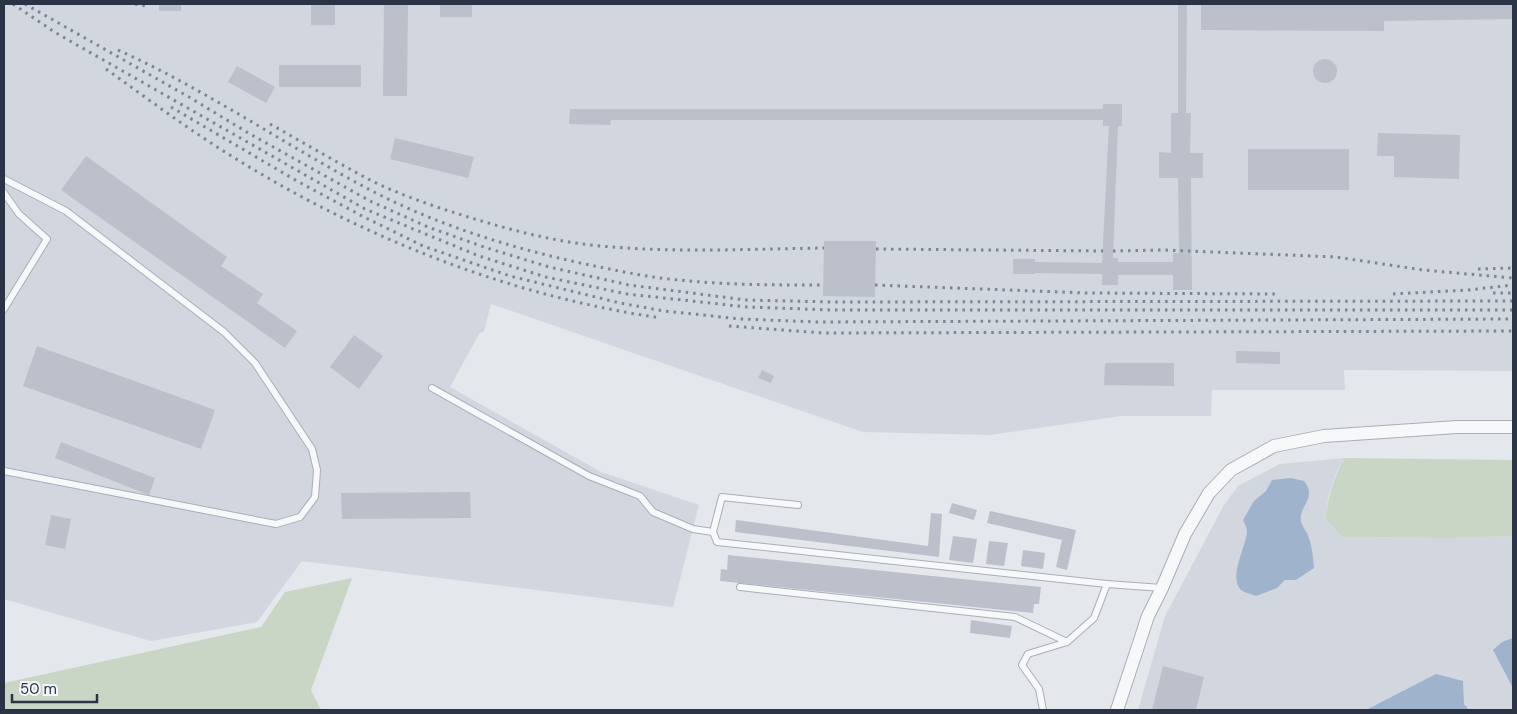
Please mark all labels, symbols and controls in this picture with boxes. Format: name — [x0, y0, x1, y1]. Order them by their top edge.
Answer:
scale bar — [12, 672, 98, 704]
text: 50 m — [20, 679, 57, 699]

